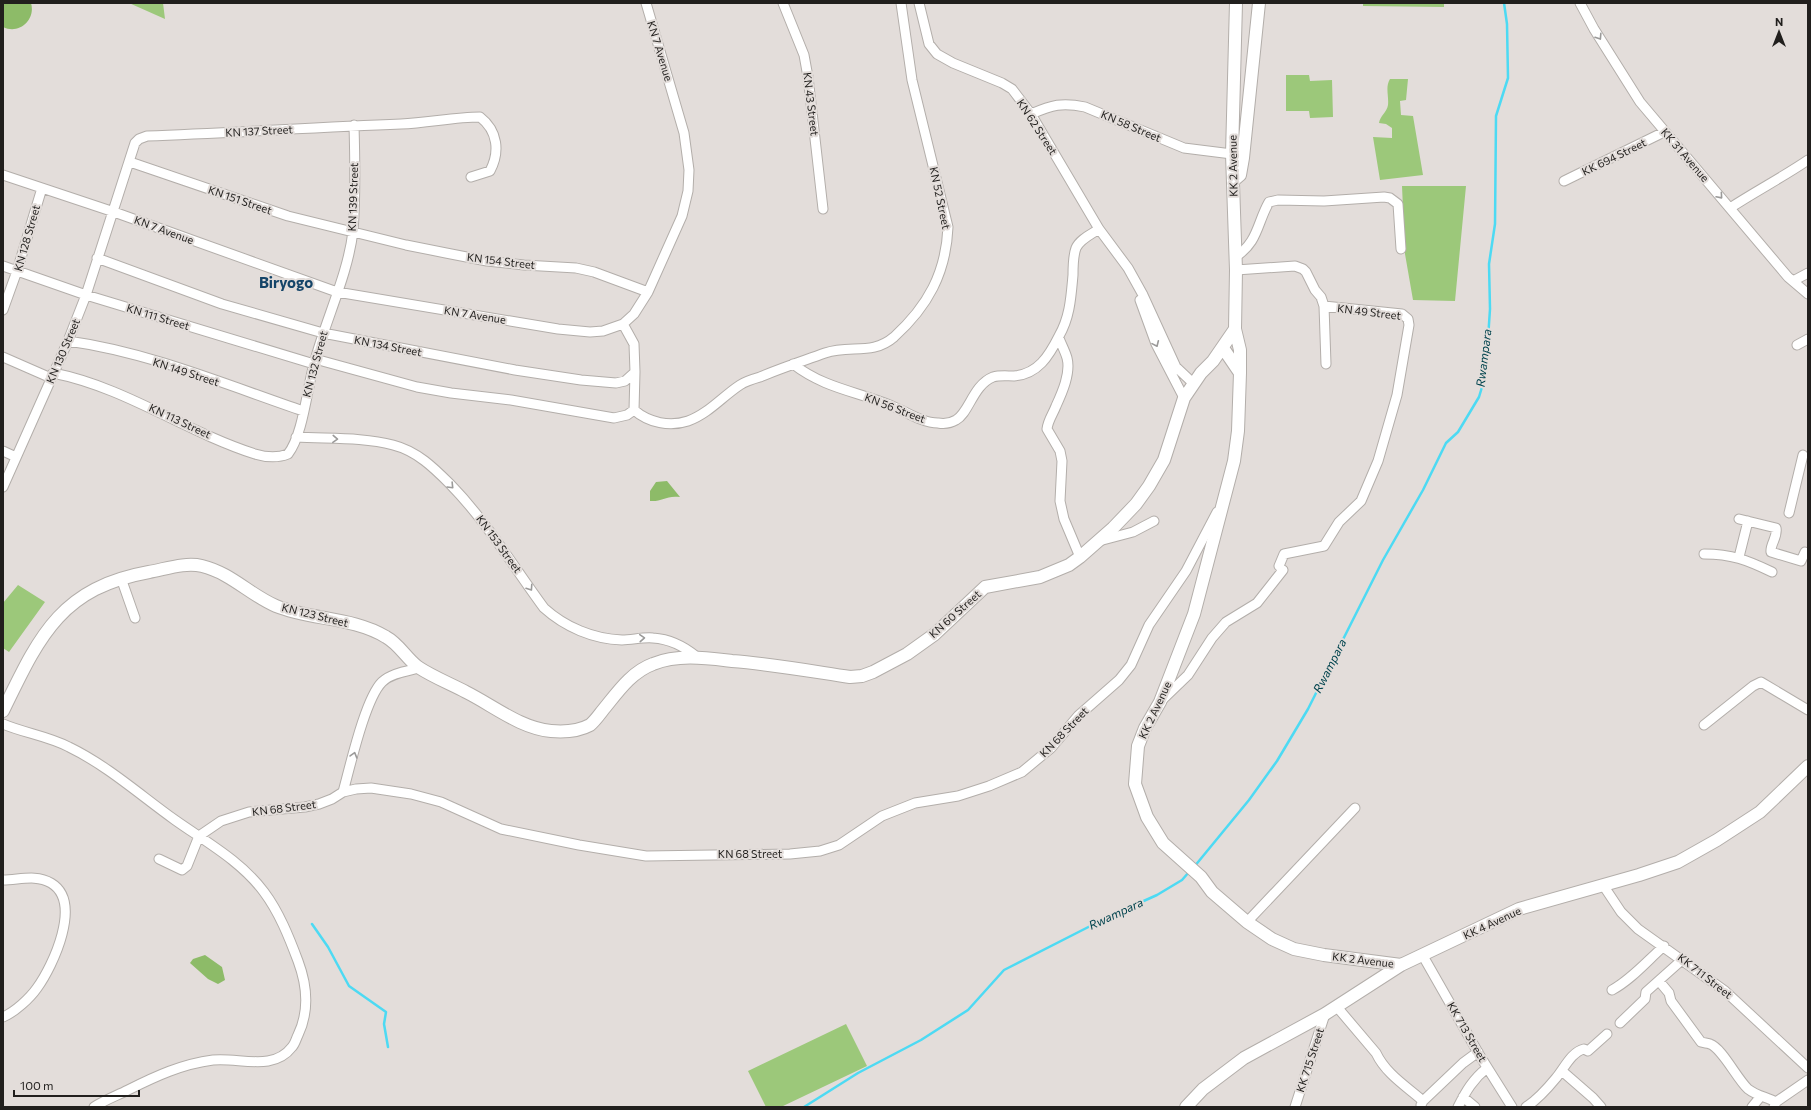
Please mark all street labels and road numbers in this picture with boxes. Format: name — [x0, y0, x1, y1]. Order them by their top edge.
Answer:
street label: KN 7 Avenue — [645, 19, 676, 83]
street label: KN 43 Street — [801, 71, 822, 137]
street label: KN 62 Street — [1015, 96, 1060, 157]
street label: KN 58 Street — [1099, 107, 1164, 144]
street label: KN 137 Street — [225, 122, 294, 139]
street label: KK 31 Avenue — [1659, 125, 1712, 184]
street label: KK 2 Avenue — [1225, 135, 1240, 197]
street label: KK 694 Street — [1580, 135, 1648, 178]
street label: KN 139 Street — [345, 162, 360, 232]
street label: KN 52 Street — [928, 166, 954, 231]
street label: KN 151 Street — [207, 183, 274, 217]
street label: KN 128 Street — [11, 203, 42, 273]
street label: KN 7 Avenue — [133, 213, 196, 246]
street label: KN 154 Street — [466, 250, 536, 271]
street label: KN 111 Street — [125, 301, 192, 332]
street label: KN 49 Street — [1336, 301, 1402, 322]
street label: KN 7 Avenue — [443, 303, 507, 326]
street label: KN 130 Street — [43, 316, 82, 385]
street label: KN 132 Street — [299, 329, 330, 398]
street label: KN 134 Street — [353, 333, 423, 359]
street label: KN 149 Street — [151, 355, 221, 389]
street label: KN 56 Street — [863, 390, 928, 425]
street label: KN 113 Street — [147, 401, 214, 441]
street label: KN 153 Street — [474, 512, 525, 576]
street label: KN 60 Street — [926, 587, 983, 640]
street label: KN 123 Street — [281, 600, 350, 629]
street label: KK 2 Avenue — [1136, 679, 1174, 741]
street label: KN 68 Street — [1037, 704, 1091, 759]
street label: KN 68 Street — [251, 797, 317, 818]
street label: KN 68 Street — [718, 847, 783, 860]
street label: KK 4 Avenue — [1461, 903, 1523, 942]
street label: KK 2 Avenue — [1332, 949, 1395, 970]
street label: KK 711 Street — [1676, 950, 1735, 1001]
street label: KK 713 Street — [1445, 1000, 1490, 1064]
street label: KK 715 Street — [1293, 1026, 1326, 1094]

